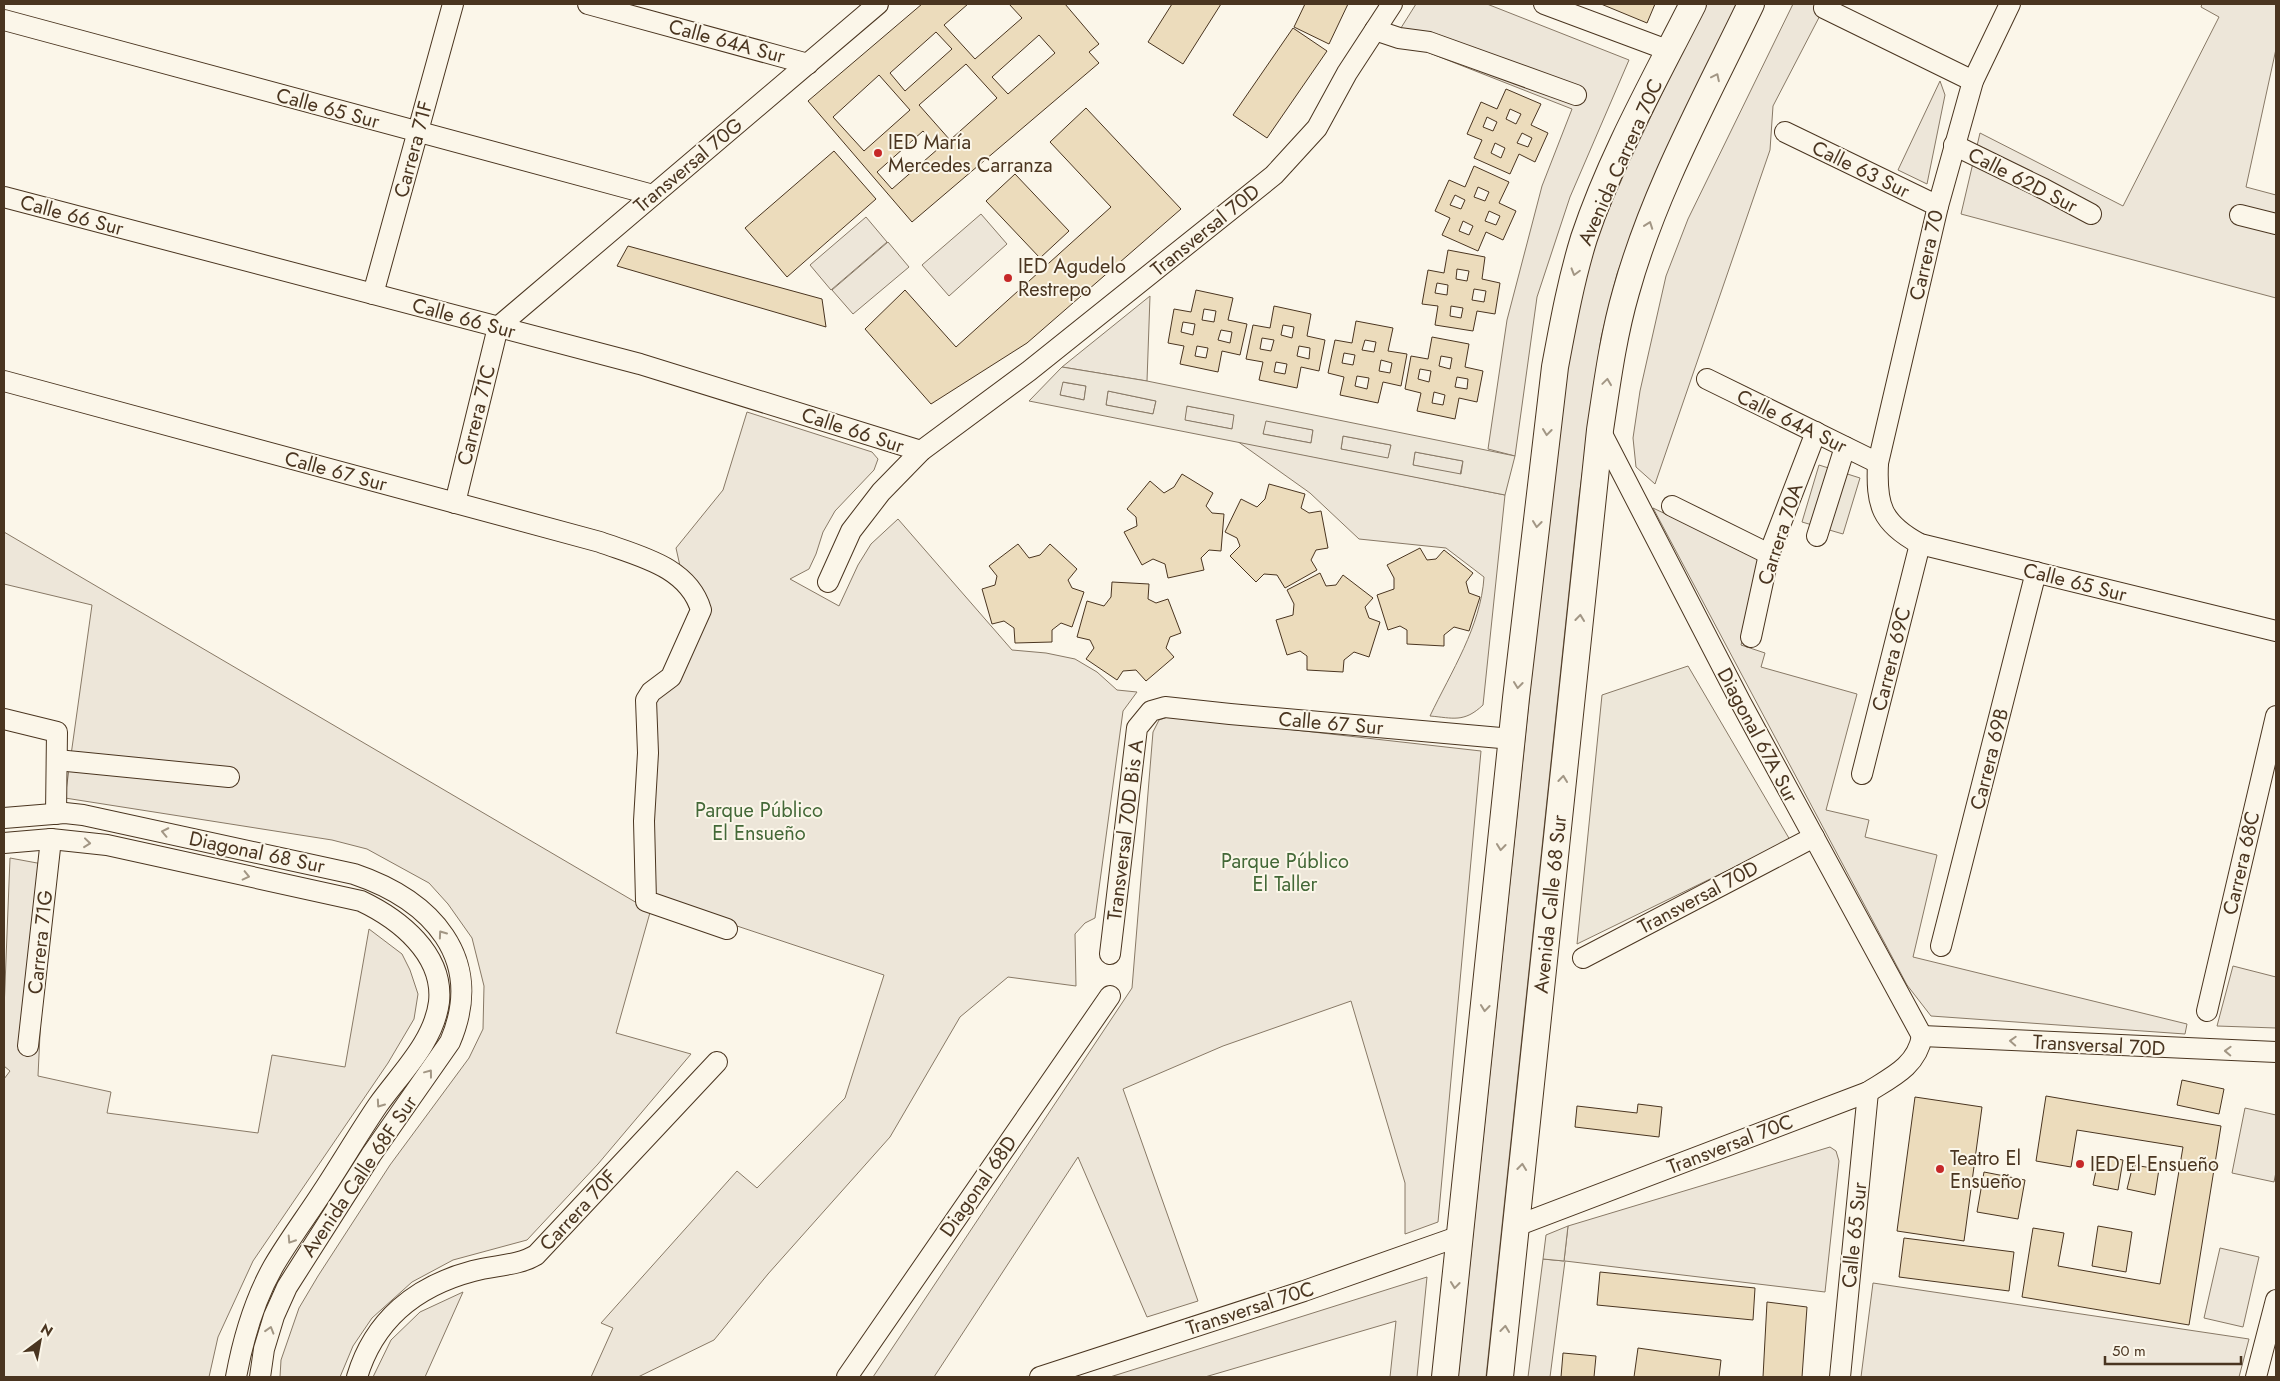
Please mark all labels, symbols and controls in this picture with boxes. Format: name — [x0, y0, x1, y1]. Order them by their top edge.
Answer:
street label: Calle 64A Sur — [665, 12, 788, 71]
one-way arrow — [1710, 73, 1720, 82]
street label: Avenida Carrera 70C — [1571, 74, 1670, 250]
street label: Calle 65 Sur — [273, 81, 383, 136]
street label: Carrera 71F — [387, 98, 440, 201]
street label: Transversal 70G — [627, 111, 749, 220]
place label: IED María Mercedes Carranza — [888, 128, 1053, 180]
street label: Calle 63 Sur — [1807, 133, 1915, 206]
street label: Calle 62D Sur — [1963, 140, 2083, 221]
marker: IED María Mercedes Carranza — [872, 147, 884, 159]
street label: Transversal 70D — [1145, 177, 1266, 283]
street label: Calle 66 Sur — [17, 188, 127, 243]
street label: Carrera 70 — [1902, 207, 1951, 303]
one-way arrow — [1643, 221, 1653, 230]
place label: IED Agudelo Restrepo — [1018, 252, 1126, 304]
one-way arrow — [1570, 268, 1580, 276]
marker: IED Agudelo Restrepo — [1002, 272, 1014, 284]
street label: Calle 66 Sur — [409, 291, 519, 346]
street label: Carrera 71C — [450, 362, 503, 468]
one-way arrow — [1601, 377, 1612, 385]
street label: Calle 64A Sur — [1732, 382, 1852, 461]
street label: Calle 66 Sur — [798, 400, 908, 461]
one-way arrow — [1543, 428, 1553, 436]
street label: Calle 67 Sur — [281, 444, 391, 499]
street label: Carrera 70A — [1750, 479, 1811, 589]
one-way arrow — [1532, 520, 1543, 528]
street label: Calle 65 Sur — [2020, 556, 2130, 609]
street label: Carrera 69C — [1865, 604, 1918, 714]
one-way arrow — [1574, 613, 1585, 621]
street label: Diagonal 67A Sur — [1710, 663, 1805, 808]
one-way arrow — [1513, 681, 1524, 689]
street label: Calle 67 Sur — [1277, 704, 1385, 743]
street label: Carrera 69B — [1963, 705, 2016, 813]
street label: Transversal 70D Bis A — [1100, 737, 1151, 922]
one-way arrow — [1557, 775, 1568, 783]
park label: Parque Público El Ensueño — [695, 796, 823, 848]
street label: Carrera 68C — [2215, 808, 2268, 918]
street label: Avenida Calle 68 Sur — [1527, 813, 1574, 995]
street label: Diagonal 68 Sur — [186, 824, 328, 881]
one-way arrow — [160, 827, 169, 838]
one-way arrow — [83, 837, 91, 848]
one-way arrow — [1496, 843, 1507, 851]
park label: Parque Público El Taller — [1221, 847, 1349, 899]
street label: Transversal 70D — [1633, 853, 1764, 941]
one-way arrow — [242, 870, 251, 881]
street label: Carrera 71G — [21, 889, 60, 996]
one-way arrow — [439, 931, 447, 940]
one-way arrow — [1480, 1005, 1491, 1013]
street label: Transversal 70D — [2032, 1028, 2166, 1063]
one-way arrow — [2009, 1035, 2017, 1046]
one-way arrow — [2223, 1045, 2231, 1056]
one-way arrow — [423, 1070, 431, 1079]
street label: Avenida Calle 68F Sur — [294, 1090, 424, 1263]
one-way arrow — [376, 1098, 386, 1107]
street label: Transversal 70C — [1663, 1107, 1797, 1182]
street label: Diagonal 68D — [933, 1130, 1024, 1243]
place label: Teatro El Ensueño — [1950, 1144, 2022, 1196]
place label: IED El Ensueño — [2090, 1150, 2219, 1179]
marker: IED El Ensueño — [2074, 1158, 2086, 1170]
street label: Carrera 70F — [533, 1163, 624, 1258]
one-way arrow — [1516, 1163, 1527, 1171]
marker: Teatro El Ensueño — [1934, 1163, 1946, 1175]
street label: Calle 65 Sur — [1835, 1181, 1874, 1289]
one-way arrow — [288, 1234, 297, 1243]
street label: Transversal 70C — [1183, 1274, 1318, 1343]
one-way arrow — [1450, 1281, 1461, 1289]
north arrow — [15, 1316, 65, 1366]
text: N — [37, 1319, 57, 1341]
one-way arrow — [1499, 1324, 1510, 1332]
one-way arrow — [264, 1326, 274, 1334]
scale bar — [2105, 1334, 2241, 1366]
text: 50 m — [2112, 1340, 2146, 1362]

